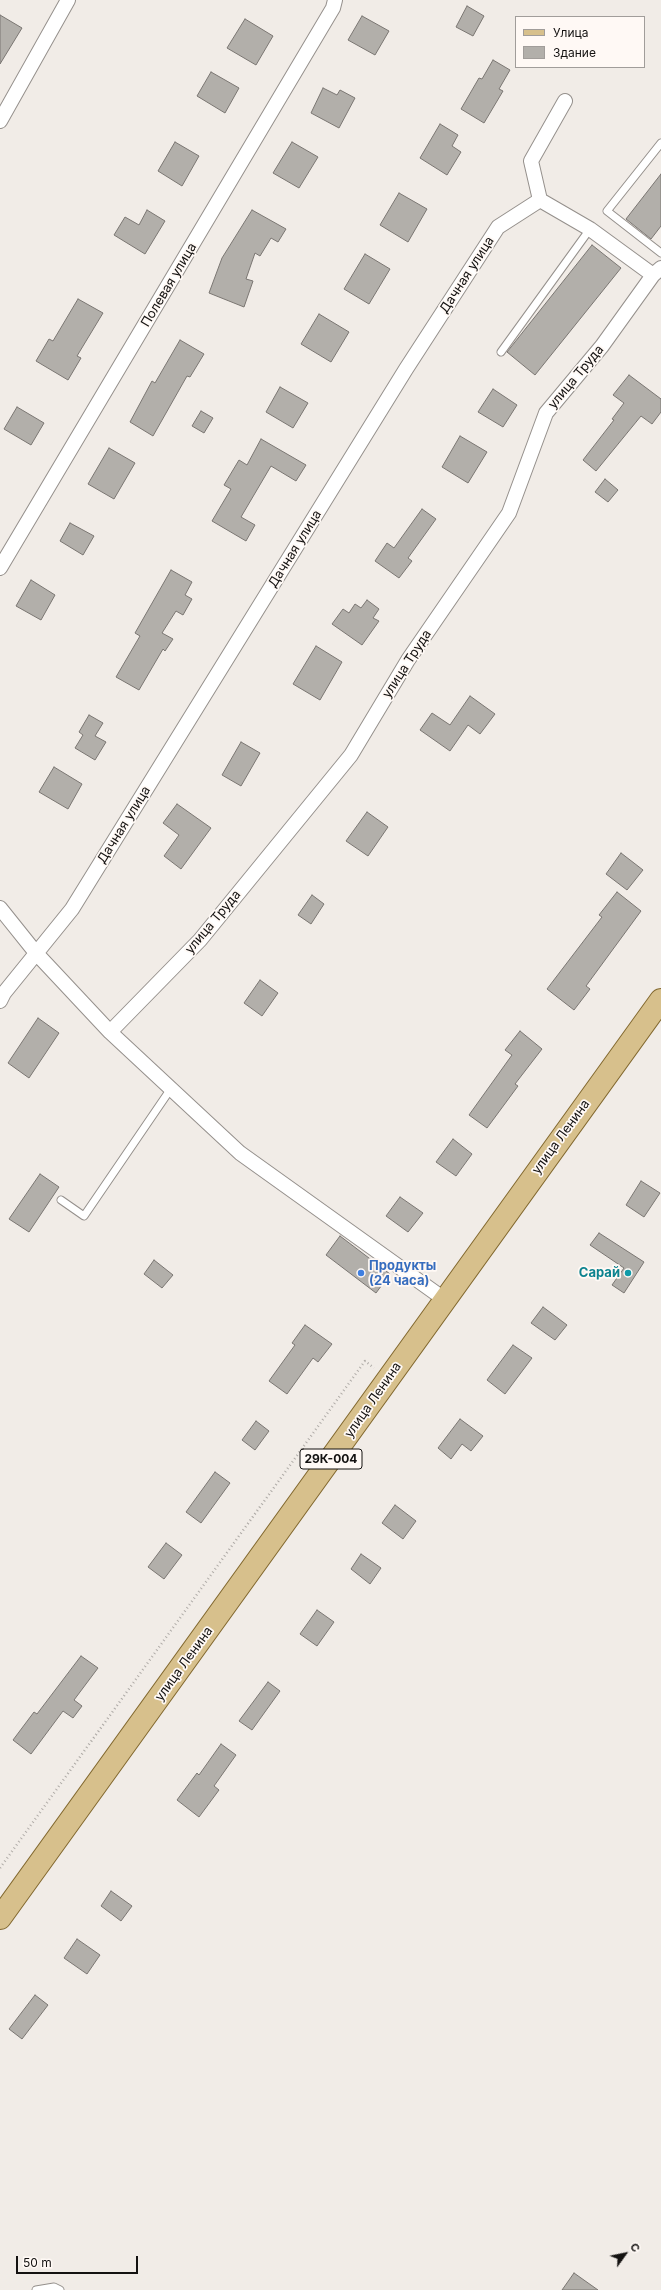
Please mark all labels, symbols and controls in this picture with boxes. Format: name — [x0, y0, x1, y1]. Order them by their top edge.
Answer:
legend — [515, 16, 645, 68]
text: Улица — [553, 25, 588, 40]
text: Здание — [553, 45, 596, 60]
street label: Дачная улица — [436, 234, 498, 316]
street label: Полевая улица — [138, 240, 200, 330]
street label: улица Труда — [545, 342, 607, 412]
street label: Дачная улица — [265, 507, 325, 591]
street label: улица Труда — [379, 627, 435, 701]
street label: Дачная улица — [94, 783, 154, 867]
street label: улица Труда — [182, 887, 244, 957]
street label: улица Ленина — [529, 1097, 593, 1177]
place label: Продукты (24 часа) — [369, 1258, 436, 1289]
place label: Сарай — [579, 1265, 620, 1281]
marker: Продукты (24 часа) — [356, 1268, 366, 1278]
marker: Сарай — [623, 1268, 633, 1278]
street label: улица Ленина — [341, 1359, 405, 1441]
road number: 29К-004 — [300, 1449, 362, 1469]
street label: улица Ленина — [152, 1624, 216, 1704]
north arrow — [605, 2234, 645, 2274]
text: С — [627, 2240, 643, 2255]
scale bar — [18, 2248, 140, 2274]
text: 50 m — [23, 2255, 52, 2270]

